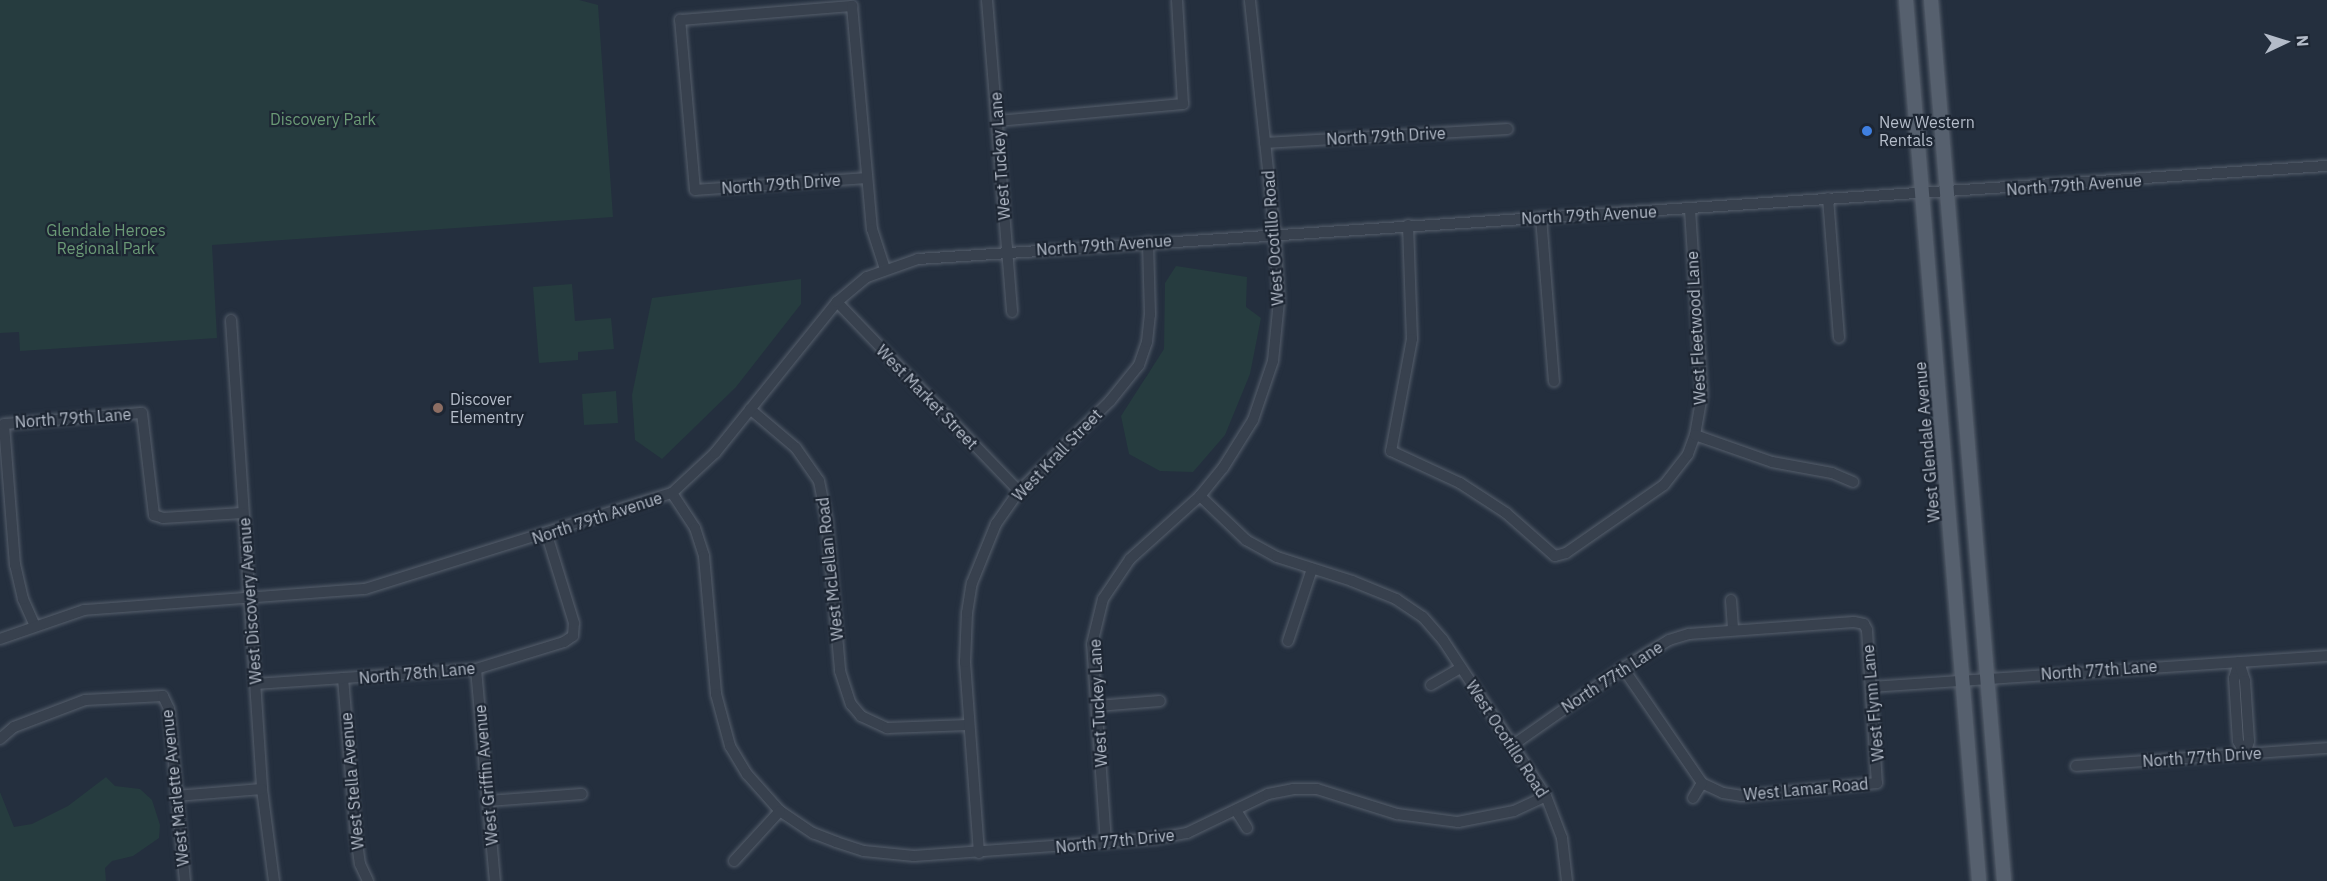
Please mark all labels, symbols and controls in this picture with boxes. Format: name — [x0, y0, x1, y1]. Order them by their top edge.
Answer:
north arrow — [2255, 12, 2315, 72]
text: N — [2293, 34, 2313, 47]
street label: West Tuckey Lane — [986, 91, 1014, 221]
park label: Discovery Park — [270, 109, 376, 129]
place label: New Western Rentals — [1879, 112, 1975, 150]
street label: North 79th Drive — [1326, 123, 1446, 149]
marker: New Western Rentals — [1860, 124, 1874, 138]
street label: North 79th Drive — [721, 170, 841, 198]
street label: West Ocotillo Road — [1259, 170, 1287, 306]
street label: North 79th Avenue — [2006, 171, 2142, 199]
street label: North 79th Avenue — [1521, 202, 1657, 228]
park label: Glendale Heroes Regional Park — [46, 220, 166, 258]
street label: North 79th Avenue — [1036, 231, 1172, 259]
street label: West Fleetwood Lane — [1682, 251, 1710, 405]
street label: West Market Street — [872, 341, 982, 453]
street label: West Glendale Avenue — [1910, 361, 1944, 523]
place label: Discover Elementry — [450, 389, 524, 427]
marker: Discover Elementry — [431, 401, 445, 415]
street label: North 79th Lane — [14, 404, 132, 432]
street label: West Krall Street — [1008, 405, 1106, 505]
street label: North 79th Avenue — [529, 488, 665, 548]
street label: West McLellan Road — [813, 496, 847, 642]
street label: West Discovery Avenue — [235, 517, 265, 685]
street label: North 77th Lane — [1558, 637, 1666, 717]
street label: West Tuckey Lane — [1085, 638, 1111, 768]
street label: West Flynn Lane — [1858, 644, 1888, 762]
street label: North 77th Lane — [2040, 656, 2158, 684]
street label: North 78th Lane — [358, 658, 476, 688]
street label: West Ocotillo Road — [1462, 677, 1552, 801]
street label: West Griffin Avenue — [470, 704, 502, 846]
street label: West Marlette Avenue — [157, 709, 193, 867]
street label: West Stella Avenue — [336, 711, 368, 851]
street label: North 77th Drive — [2142, 743, 2262, 771]
street label: West Lamar Road — [1743, 774, 1869, 804]
street label: North 77th Drive — [1055, 825, 1175, 857]

